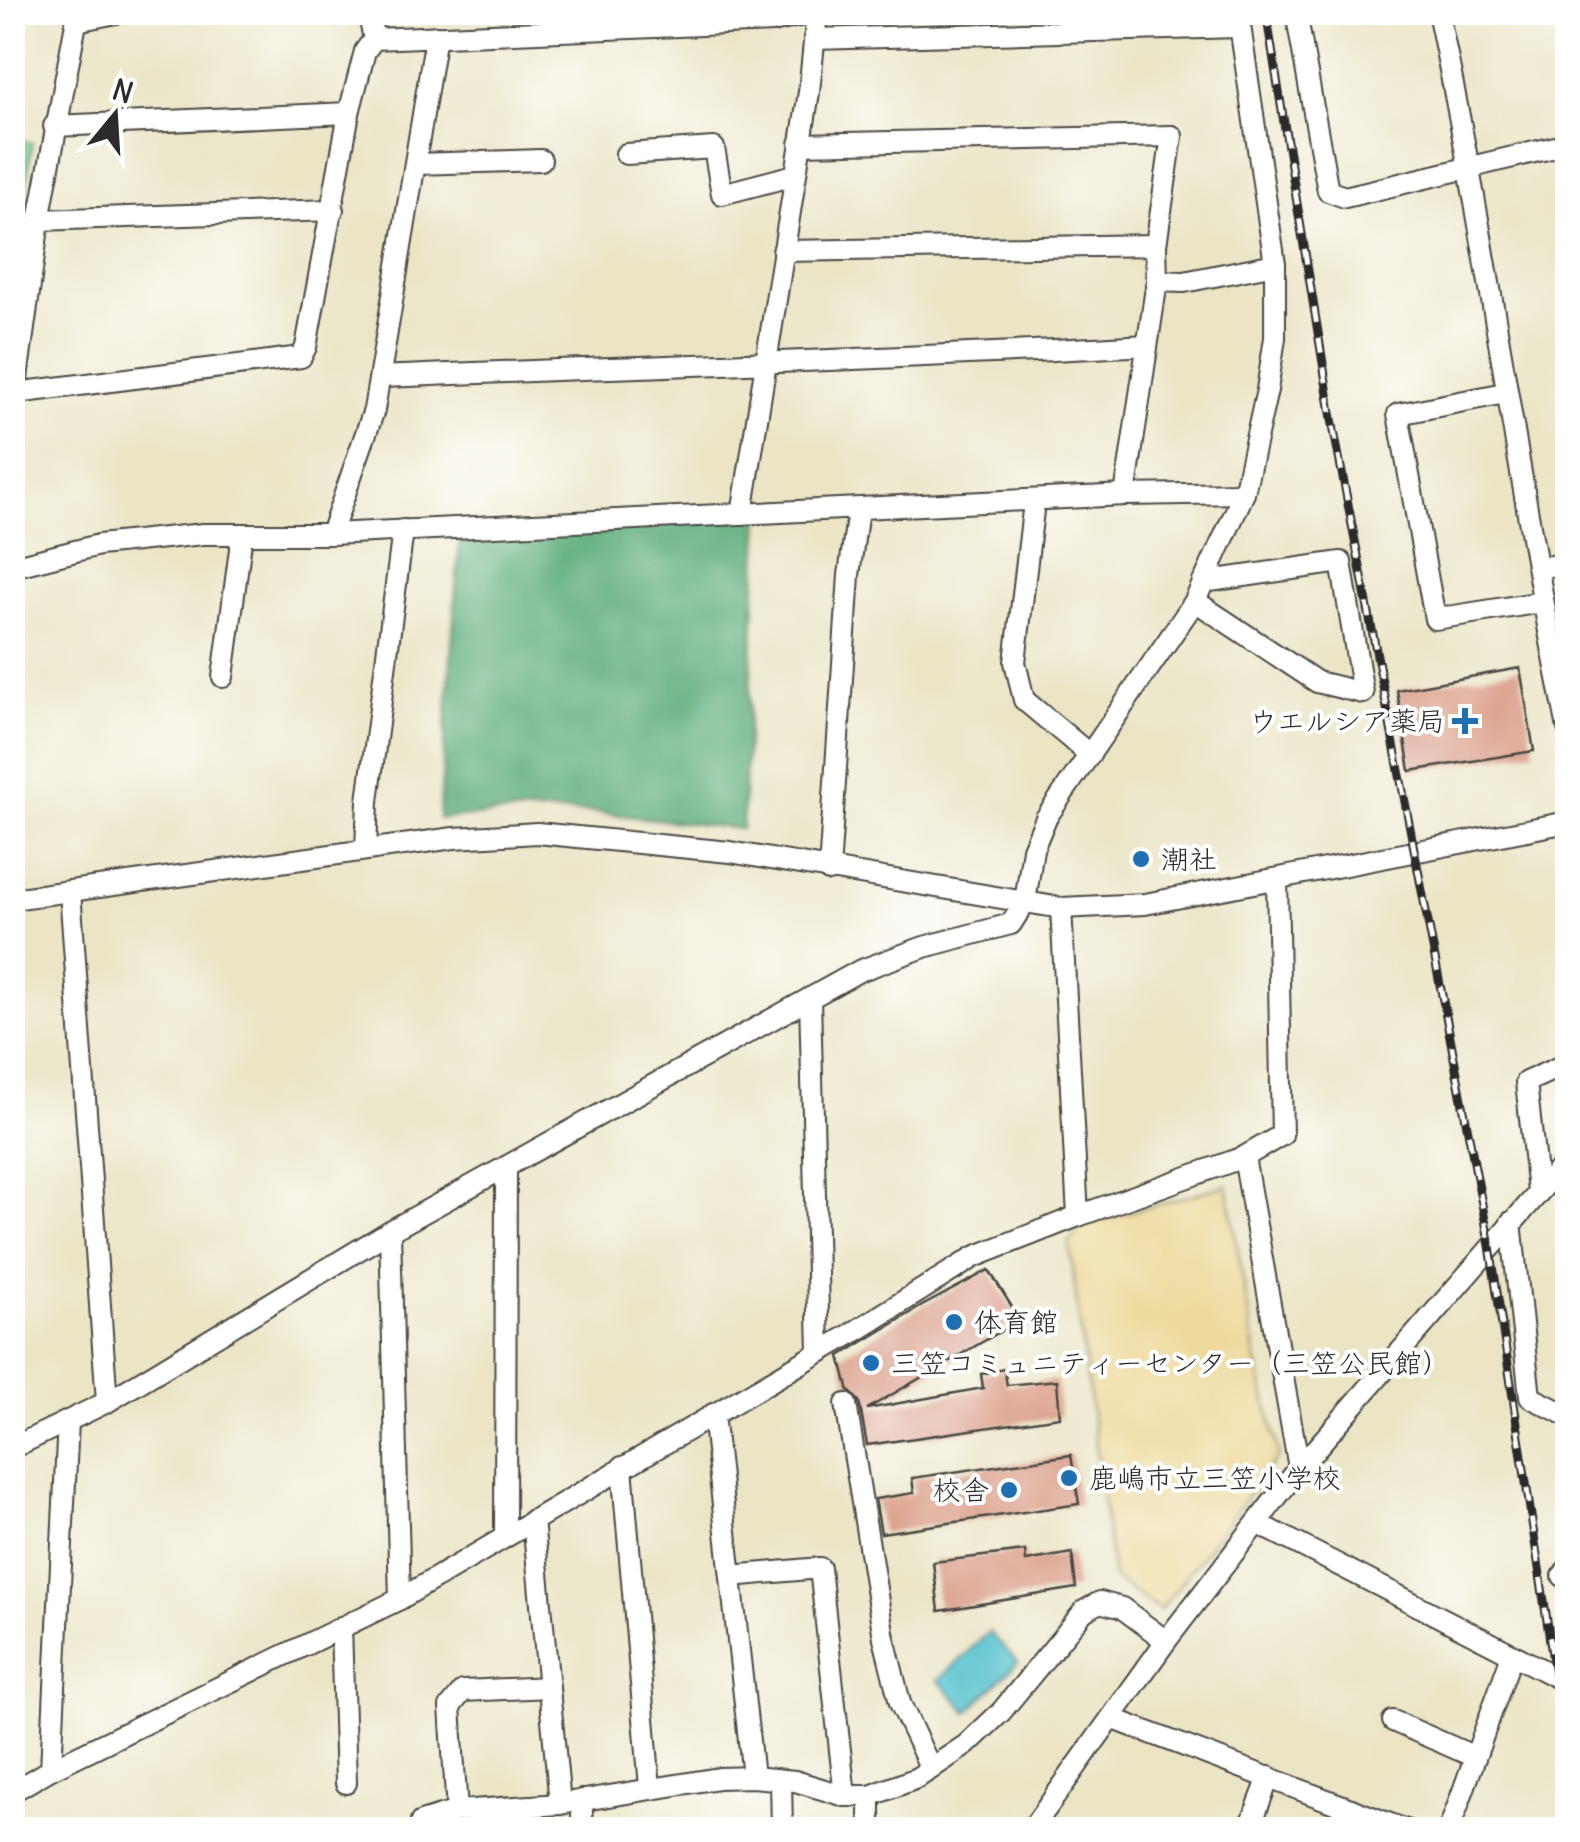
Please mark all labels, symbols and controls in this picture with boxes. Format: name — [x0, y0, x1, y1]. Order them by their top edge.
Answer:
north arrow — [65, 65, 165, 165]
text: N — [108, 71, 137, 111]
place label: ウエルシア薬局 — [1249, 703, 1445, 739]
marker: ウエルシア薬局 — [1454, 710, 1476, 732]
place label: 潮社 — [1161, 841, 1217, 877]
marker: 潮社 — [1130, 848, 1152, 870]
place label: 体育館 — [974, 1304, 1058, 1340]
marker: 体育館 — [943, 1311, 965, 1333]
place label: 三笠コミュニティーセンター（三笠公民館） — [891, 1345, 1450, 1381]
marker: 三笠コミュニティーセンター（三笠公民館） — [860, 1352, 882, 1374]
place label: 鹿嶋市立三笠小学校 — [1089, 1460, 1341, 1496]
marker: 鹿嶋市立三笠小学校 — [1058, 1467, 1080, 1489]
place label: 校舎 — [933, 1472, 989, 1508]
marker: 校舎 — [998, 1479, 1020, 1501]

